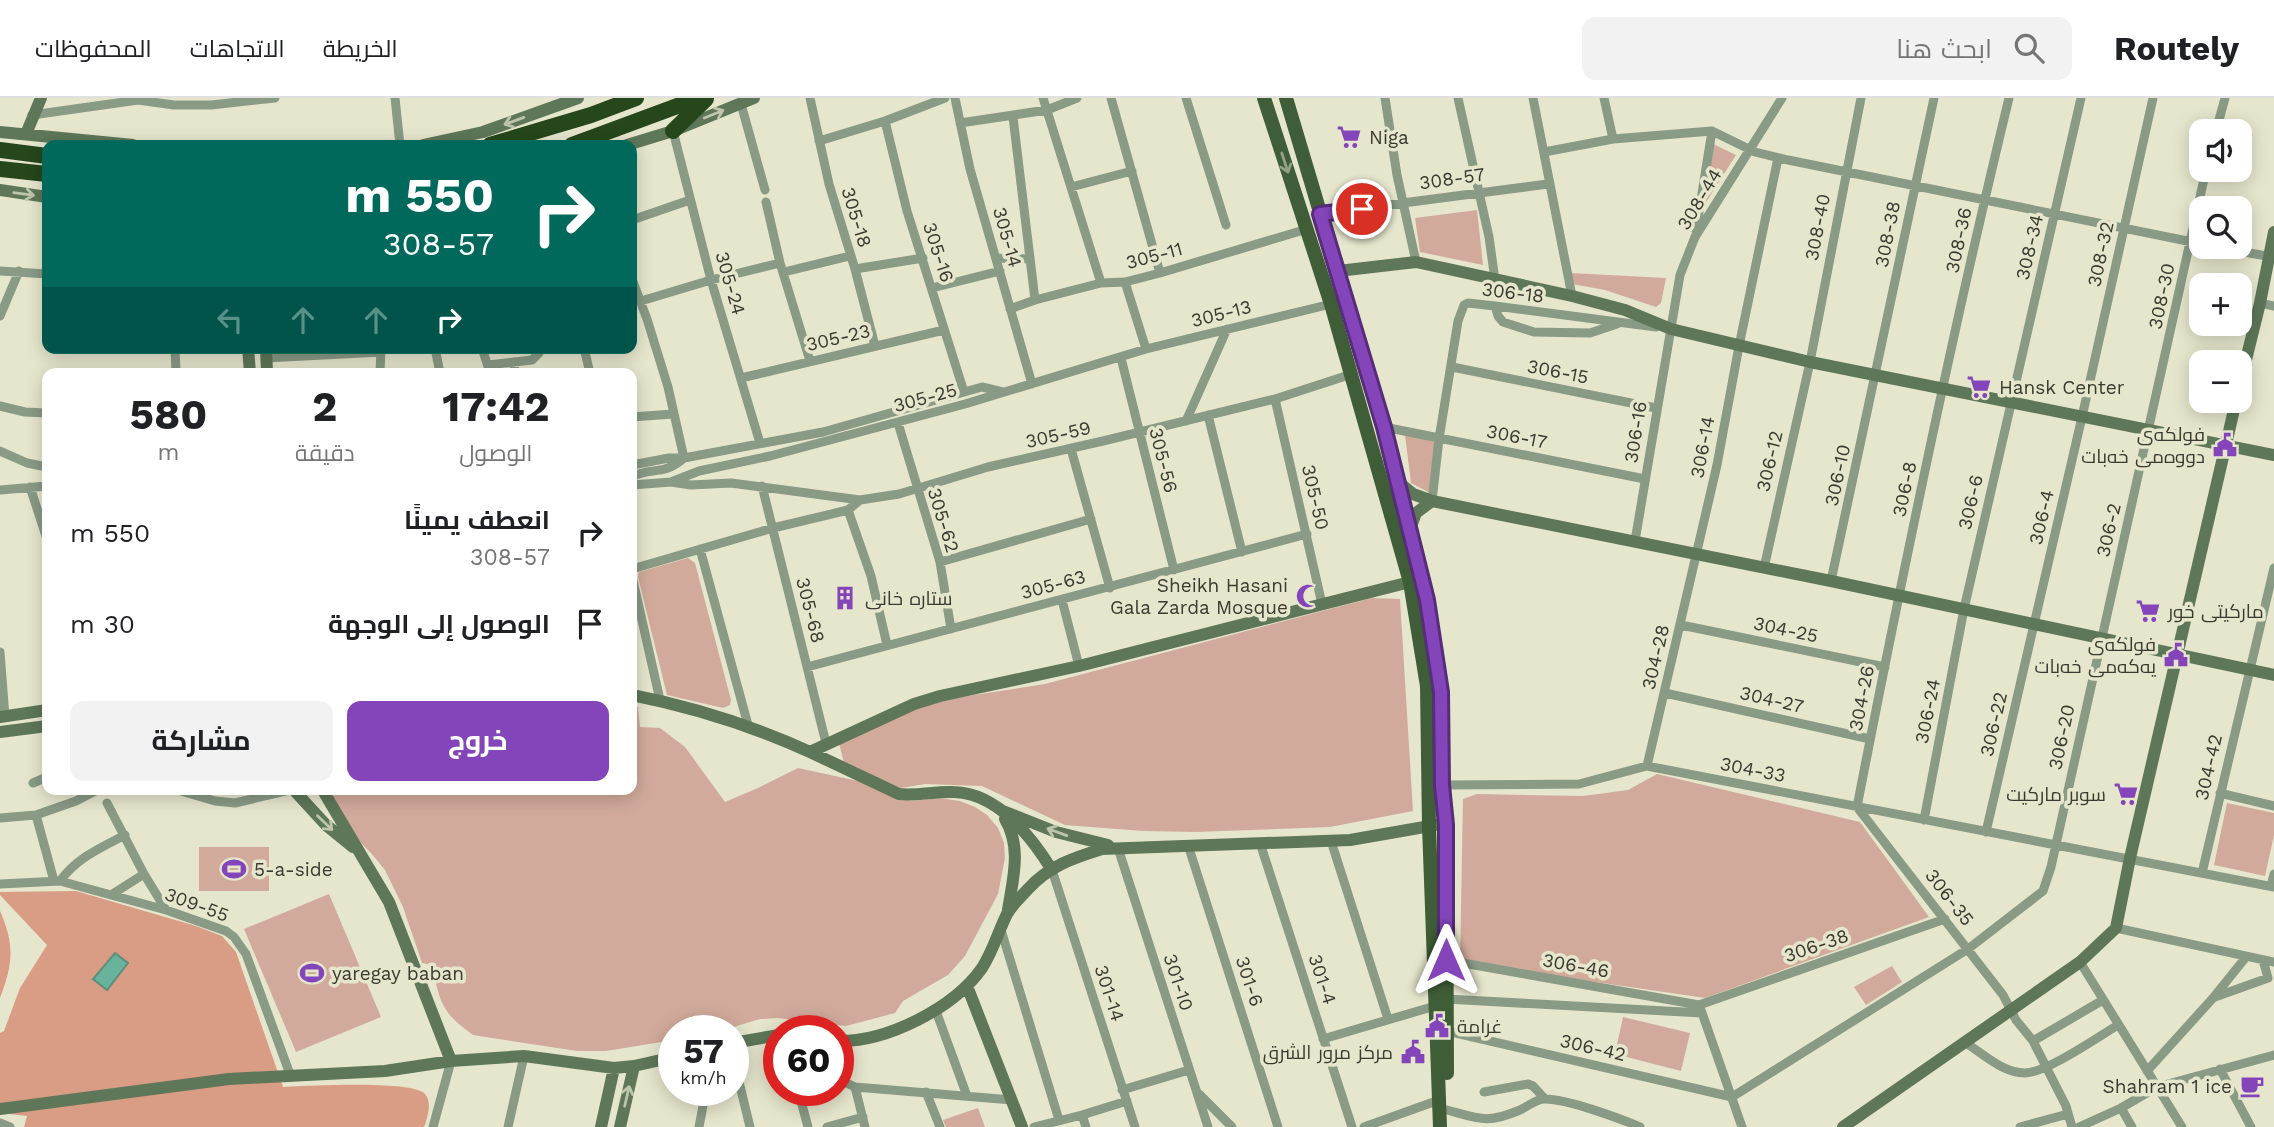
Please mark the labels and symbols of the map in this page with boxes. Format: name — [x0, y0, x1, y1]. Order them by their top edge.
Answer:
one-way arrow — [703, 107, 724, 120]
one-way arrow — [504, 116, 526, 128]
supermarket icon: Niga — [1335, 123, 1363, 151]
place label: Niga — [1369, 126, 1409, 149]
one-way arrow — [1279, 152, 1292, 174]
street label: 308-57 — [1418, 163, 1486, 194]
street label: 308-44 — [1672, 164, 1727, 234]
pin — [1332, 179, 1392, 239]
street label: 305-18 — [836, 184, 877, 250]
one-way arrow — [12, 187, 35, 200]
street label: 308-40 — [1800, 192, 1835, 263]
street label: 308-38 — [1870, 199, 1905, 269]
street label: 305-14 — [988, 204, 1027, 270]
street label: 308-36 — [1940, 205, 1977, 275]
street label: 308-34 — [2011, 212, 2048, 282]
street label: 305-16 — [918, 219, 959, 285]
street label: 308-32 — [2082, 219, 2119, 289]
street label: 305-11 — [1123, 237, 1185, 274]
street label: 305-24 — [711, 249, 751, 318]
street label: 308-30 — [2143, 261, 2180, 331]
street label: 306-18 — [1481, 277, 1545, 308]
street label: 305-13 — [1189, 295, 1254, 332]
street label: 305-23 — [804, 319, 872, 356]
street label: 306-15 — [1525, 354, 1590, 389]
supermarket icon: Hansk Center — [1965, 373, 1993, 401]
place label: Hansk Center — [1999, 376, 2125, 399]
street label: 305-25 — [891, 378, 960, 417]
street label: 306-16 — [1619, 399, 1652, 465]
street label: 306-14 — [1685, 414, 1720, 480]
street label: 305-59 — [1023, 416, 1093, 453]
street label: 306-17 — [1485, 419, 1549, 454]
place label: فولکه‌ی دووه‌می خه‌بات — [2081, 423, 2205, 468]
street label: 305-56 — [1144, 425, 1183, 495]
street label: 306-12 — [1751, 428, 1788, 494]
public building icon: فولکه‌ی دووه‌می خه‌بات — [2211, 431, 2239, 459]
street label: 306-10 — [1820, 442, 1855, 508]
street label: 306-8 — [1887, 459, 1922, 519]
street label: 305-50 — [1297, 462, 1334, 532]
street label: 306-6 — [1953, 472, 1988, 532]
street label: 305-62 — [923, 485, 964, 555]
street label: 306-4 — [2024, 487, 2059, 547]
street label: 306-2 — [2091, 501, 2126, 559]
street label: 305-63 — [1018, 565, 1088, 604]
place label: Sheikh Hasani Gala Zarda Mosque — [1110, 574, 1288, 619]
street label: 305-68 — [791, 575, 830, 645]
mosque icon: Sheikh Hasani Gala Zarda Mosque — [1294, 582, 1322, 610]
building icon: ستاره خانی — [831, 584, 859, 612]
place label: ستاره خانی — [865, 587, 953, 610]
supermarket icon: مارکیتی خور — [2134, 597, 2162, 625]
place label: مارکیتی خور — [2167, 600, 2264, 623]
street label: 304-25 — [1751, 611, 1820, 648]
street label: 304-28 — [1637, 622, 1674, 692]
place label: فولکه‌ی یه‌که‌می خه‌بات — [2034, 633, 2156, 678]
public building icon: فولکه‌ی یه‌که‌می خه‌بات — [2162, 641, 2190, 669]
street label: 304-26 — [1844, 663, 1879, 733]
street label: 306-24 — [1910, 677, 1945, 745]
street label: 304-27 — [1738, 681, 1806, 718]
street label: 306-22 — [1975, 690, 2012, 759]
street label: 306-20 — [2043, 702, 2080, 772]
street label: 304-42 — [2190, 732, 2227, 802]
street label: 304-33 — [1718, 752, 1788, 787]
supermarket icon: سوبر مارکیت — [2112, 780, 2140, 808]
place label: سوبر مارکیت — [2006, 783, 2106, 806]
one-way arrow — [316, 815, 333, 832]
one-way arrow — [1047, 825, 1069, 837]
sports icon: 5-a-side — [220, 855, 248, 883]
place label: 5-a-side — [254, 858, 333, 881]
street label: 306-35 — [1920, 864, 1979, 930]
street label: 309-55 — [162, 882, 232, 927]
position arrow — [1409, 923, 1483, 997]
street label: 306-38 — [1781, 924, 1851, 967]
street label: 306-46 — [1541, 948, 1611, 983]
street label: 301-10 — [1159, 951, 1198, 1014]
street label: 301-4 — [1304, 951, 1341, 1007]
street label: 301-6 — [1231, 953, 1268, 1009]
sports icon: yaregay baban — [298, 959, 326, 987]
place label: yaregay baban — [332, 962, 464, 985]
street label: 301-14 — [1090, 962, 1129, 1024]
public building icon: غرامة — [1423, 1012, 1451, 1040]
speed limit sign: 60 — [763, 1015, 854, 1106]
place label: غرامة — [1457, 1015, 1502, 1038]
street label: 306-42 — [1558, 1029, 1628, 1066]
public building icon: مرکز مرور الشرق — [1399, 1038, 1427, 1066]
place label: مرکز مرور الشرق — [1263, 1041, 1393, 1065]
cafe icon: Shahram 1 ice — [2238, 1072, 2266, 1100]
place label: Shahram 1 ice — [2103, 1075, 2232, 1098]
one-way arrow — [621, 1085, 635, 1108]

